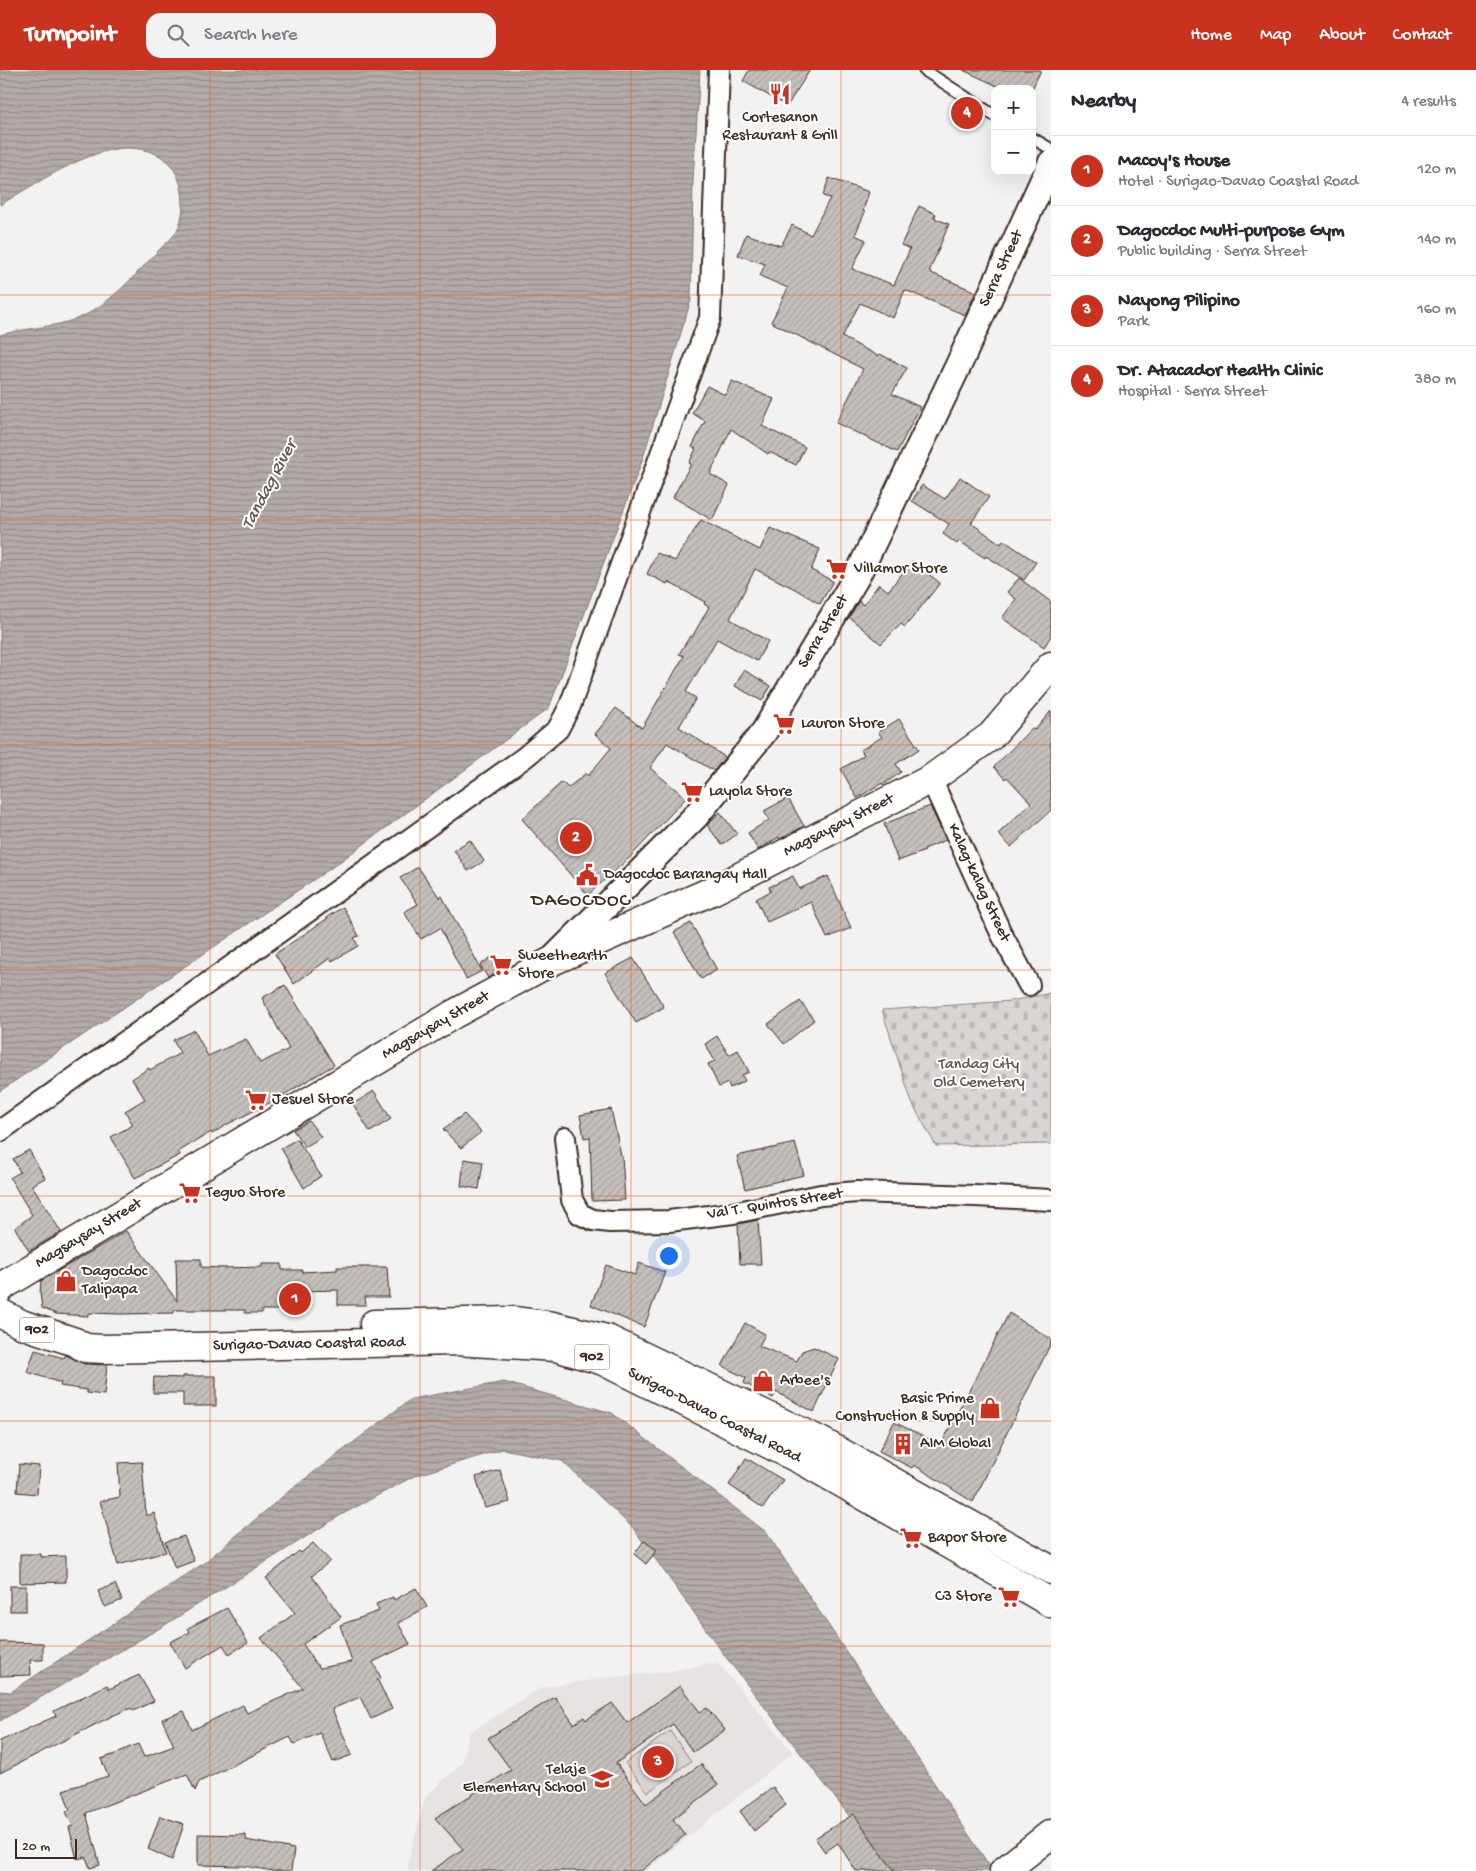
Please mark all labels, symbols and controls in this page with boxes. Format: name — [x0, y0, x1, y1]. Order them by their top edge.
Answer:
search box — [146, 13, 496, 58]
text: Turnpoint — [25, 21, 116, 50]
icon: search — [164, 21, 192, 49]
text: Search here — [204, 24, 298, 47]
text: Home — [1190, 25, 1232, 46]
text: Map — [1260, 25, 1291, 46]
text: About — [1319, 25, 1365, 46]
text: Contact — [1393, 25, 1451, 46]
restaurant icon: Cortesanon Restaurant & Grill — [767, 81, 793, 107]
map controls — [991, 85, 1036, 175]
button: + — [991, 85, 1036, 130]
text: Nearby — [1071, 90, 1136, 115]
text: 4 results — [1401, 93, 1456, 112]
pin: 4 — [951, 94, 983, 132]
place label: Cortesanon Restaurant & Grill — [722, 109, 838, 146]
button: − — [991, 130, 1036, 175]
text: Macoy's House — [1118, 150, 1230, 173]
text: 1 — [1084, 161, 1090, 180]
text: 120 m — [1417, 161, 1456, 180]
text: Hotel · Surigao-Davao Coastal Road — [1118, 173, 1359, 192]
text: Dagocdoc Multi-purpose Gym — [1118, 220, 1344, 243]
street label: Serra Street — [976, 226, 1029, 310]
text: 2 — [1083, 231, 1091, 250]
text: 140 m — [1418, 231, 1456, 250]
text: Public building · Serra Street — [1118, 243, 1306, 262]
text: Nayong Pilipino — [1118, 290, 1240, 313]
text: 3 — [1083, 301, 1091, 320]
text: 160 m — [1417, 301, 1456, 320]
text: Park — [1118, 313, 1149, 332]
text: Dr. Atacador Health Clinic — [1118, 360, 1322, 383]
text: 4 — [1083, 371, 1091, 390]
text: 380 m — [1415, 371, 1456, 390]
text: Hospital · Serra Street — [1118, 383, 1267, 402]
water label: Tandag River — [238, 434, 304, 533]
supermarket icon: Villamor Store — [824, 556, 850, 582]
place label: Villamor Store — [853, 560, 948, 579]
street label: Serra Street — [795, 591, 854, 672]
supermarket icon: Lauron Store — [771, 711, 797, 737]
place label: Lauron Store — [801, 715, 886, 734]
supermarket icon: Layola Store — [679, 779, 705, 805]
place label: Layola Store — [709, 783, 793, 802]
street label: Magsaysay Street — [781, 789, 898, 862]
pin: 2 — [560, 819, 592, 857]
street label: Kalag-kalag Street — [942, 821, 1014, 946]
public building icon: Dagocdoc Barangay Hall — [574, 862, 600, 888]
place label: Dagocdoc Barangay Hall — [603, 866, 767, 885]
district label: DAGOCDOC — [529, 890, 631, 913]
place label: Sweethearth Store — [518, 947, 608, 984]
supermarket icon: Sweethearth Store — [488, 952, 514, 978]
street label: Magsaysay Street — [379, 987, 494, 1064]
park label: Tandag City Old Cemetery — [933, 1056, 1025, 1093]
supermarket icon: Jesuel Store — [243, 1087, 269, 1113]
place label: Jesuel Store — [272, 1091, 355, 1110]
supermarket icon: Teguo Store — [177, 1180, 203, 1206]
place label: Teguo Store — [205, 1184, 286, 1203]
street label: Val T. Quintos Street — [705, 1185, 845, 1225]
street label: Magsaysay Street — [32, 1194, 147, 1273]
your location — [656, 1243, 682, 1269]
place label: Dagocdoc Talipapa — [81, 1263, 148, 1300]
shop icon: Dagocdoc Talipapa — [53, 1268, 79, 1294]
pin: 1 — [279, 1280, 311, 1318]
road number: 902 — [20, 1318, 54, 1342]
street label: Surigao-Davao Coastal Road — [213, 1334, 407, 1356]
road number: 902 — [574, 1344, 610, 1370]
street label: Surigao-Davao Coastal Road — [624, 1364, 805, 1469]
shop icon: Arbee's — [750, 1368, 776, 1394]
place label: Arbee's — [780, 1372, 831, 1391]
place label: Basic Prime Construction & Supply — [835, 1390, 975, 1427]
shop icon: Basic Prime Construction & Supply — [977, 1395, 1003, 1421]
building icon: AIM Global — [890, 1431, 916, 1457]
place label: AIM Global — [920, 1435, 991, 1454]
supermarket icon: Bapor Store — [898, 1525, 924, 1551]
place label: Bapor Store — [927, 1529, 1008, 1548]
supermarket icon: C3 Store — [996, 1584, 1022, 1610]
place label: C3 Store — [935, 1588, 993, 1607]
pin: 3 — [642, 1743, 674, 1781]
place label: Telaje Elementary School — [463, 1761, 587, 1798]
school or university icon: Telaje Elementary School — [589, 1766, 615, 1792]
scale bar — [15, 1836, 78, 1859]
text: 20 m — [22, 1839, 50, 1856]

